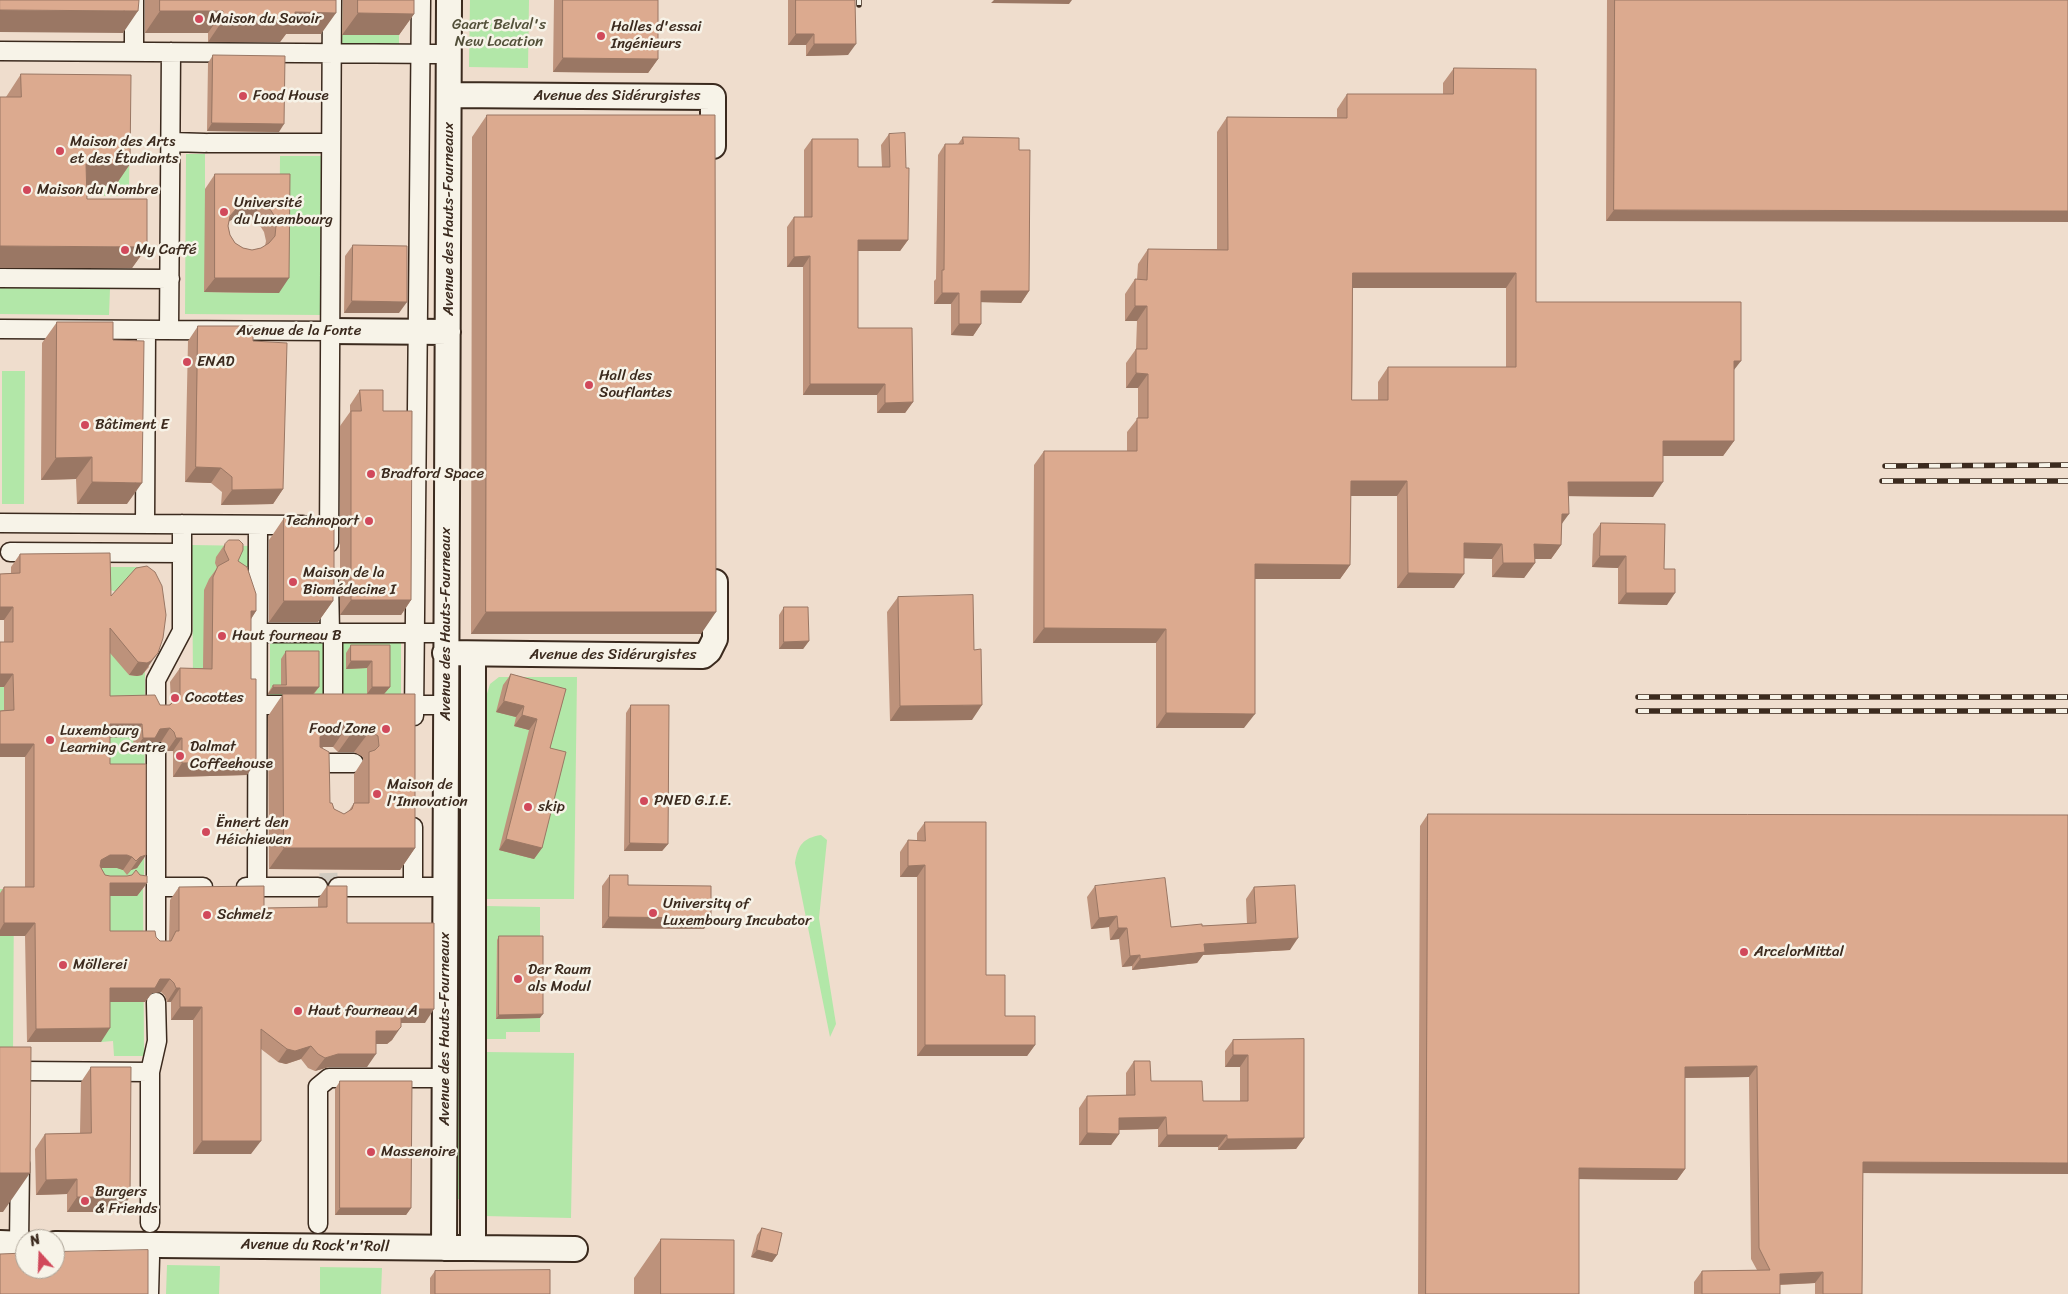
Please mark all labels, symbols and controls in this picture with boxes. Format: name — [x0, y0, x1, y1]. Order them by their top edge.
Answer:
place label: Maison du Savoir — [209, 10, 321, 28]
marker: Maison du Savoir — [193, 13, 205, 25]
park label: Gaart Belval's New Location — [452, 16, 546, 51]
place label: Halles d'essai Ingénieurs — [611, 18, 701, 53]
marker: Halles d'essai Ingénieurs — [595, 30, 607, 42]
place label: Food House — [253, 87, 329, 105]
street label: Avenue des Sidérurgistes — [534, 87, 700, 105]
marker: Food House — [237, 90, 249, 102]
street label: Avenue des Hauts-Fourneaux — [440, 122, 458, 316]
place label: Maison des Arts et des Étudiants — [70, 133, 179, 168]
marker: Maison des Arts et des Étudiants — [54, 145, 66, 157]
place label: Maison du Nombre — [37, 181, 158, 199]
marker: Maison du Nombre — [21, 184, 33, 196]
place label: Université du Luxembourg — [234, 194, 333, 229]
marker: Université du Luxembourg — [218, 206, 230, 218]
place label: My Caffé — [135, 241, 197, 259]
marker: My Caffé — [119, 244, 131, 256]
street label: Avenue de la Fonte — [236, 322, 362, 340]
place label: ENAD — [197, 353, 234, 371]
marker: ENAD — [181, 356, 193, 368]
place label: Hall des Souflantes — [599, 367, 672, 402]
marker: Hall des Souflantes — [583, 379, 595, 391]
place label: Bâtiment E — [95, 416, 169, 434]
marker: Bâtiment E — [79, 419, 91, 431]
place label: Bradford Space — [381, 465, 484, 483]
marker: Bradford Space — [365, 468, 377, 480]
place label: Technoport — [286, 512, 359, 530]
marker: Technoport — [363, 515, 375, 527]
street label: Avenue des Hauts-Fourneaux — [437, 527, 455, 721]
place label: Maison de la Biomédecine I — [303, 564, 396, 599]
marker: Maison de la Biomédecine I — [287, 576, 299, 588]
place label: Haut fourneau B — [232, 627, 341, 645]
marker: Haut fourneau B — [216, 630, 228, 642]
street label: Avenue des Sidérurgistes — [530, 646, 696, 664]
place label: Cocottes — [185, 689, 244, 707]
marker: Cocottes — [169, 692, 181, 704]
place label: Food Zone — [309, 720, 376, 738]
place label: Luxembourg Learning Centre — [60, 722, 166, 757]
marker: Food Zone — [380, 723, 392, 735]
marker: Luxembourg Learning Centre — [44, 734, 56, 746]
place label: Dalmat Coffeehouse — [190, 738, 273, 773]
marker: Dalmat Coffeehouse — [174, 750, 186, 762]
place label: Maison de l'Innovation — [387, 776, 468, 811]
marker: Maison de l'Innovation — [371, 788, 383, 800]
place label: PNED G.I.E. — [654, 792, 732, 810]
marker: PNED G.I.E. — [638, 795, 650, 807]
place label: skip — [538, 798, 565, 816]
marker: skip — [522, 801, 534, 813]
place label: Ënnert den Héichiewen — [216, 814, 291, 849]
marker: Ënnert den Héichiewen — [200, 826, 212, 838]
place label: University of Luxembourg Incubator — [663, 895, 811, 930]
place label: Schmelz — [217, 906, 272, 924]
marker: University of Luxembourg Incubator — [647, 907, 659, 919]
marker: Schmelz — [201, 909, 213, 921]
street label: Avenue des Hauts-Fourneaux — [436, 932, 454, 1126]
place label: ArcelorMittal — [1754, 943, 1844, 961]
marker: ArcelorMittal — [1738, 946, 1750, 958]
place label: Möllerei — [73, 956, 127, 974]
marker: Möllerei — [57, 959, 69, 971]
place label: Der Raum als Modul — [528, 961, 591, 996]
marker: Der Raum als Modul — [512, 973, 524, 985]
place label: Haut fourneau A — [308, 1002, 418, 1020]
marker: Haut fourneau A — [292, 1005, 304, 1017]
place label: Massenoire — [381, 1143, 456, 1161]
marker: Massenoire — [365, 1146, 377, 1158]
place label: Burgers & Friends — [95, 1183, 157, 1218]
marker: Burgers & Friends — [79, 1195, 91, 1207]
text: N — [26, 1227, 44, 1254]
north arrow — [15, 1229, 65, 1279]
street label: Avenue du Rock'n'Roll — [241, 1236, 389, 1256]

